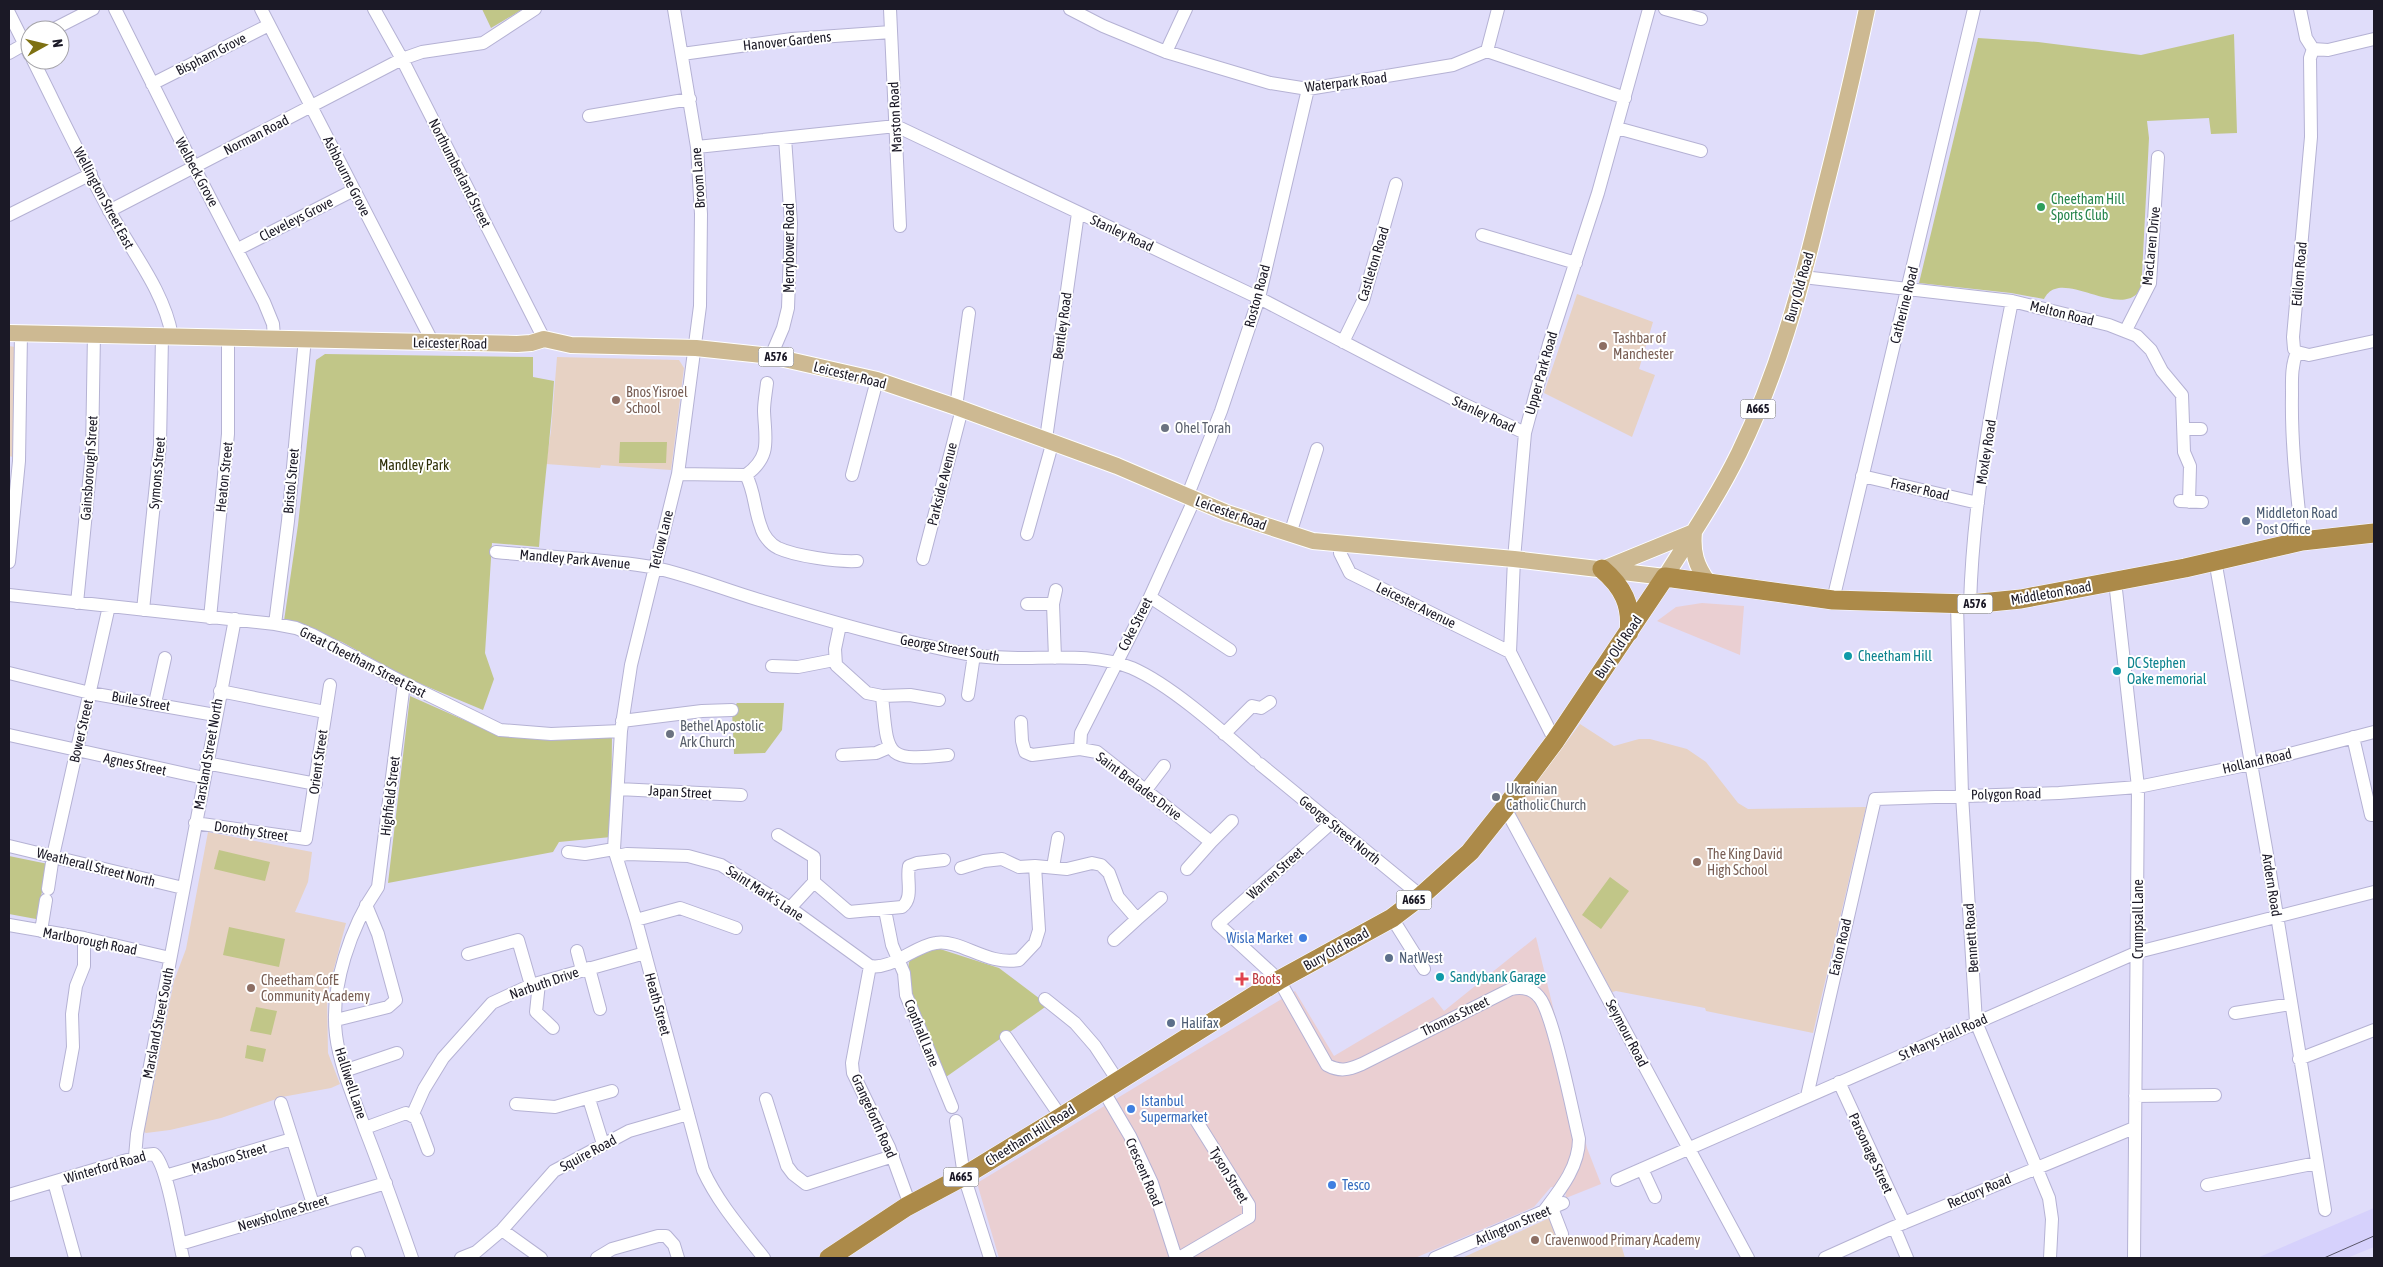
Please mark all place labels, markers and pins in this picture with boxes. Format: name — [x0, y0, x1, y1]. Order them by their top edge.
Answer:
place label: Cheetham Hill Sports Club — [2051, 191, 2125, 223]
marker: Cheetham Hill Sports Club — [2035, 201, 2047, 213]
place label: Tashbar of Manchester — [1613, 330, 1674, 362]
marker: Tashbar of Manchester — [1597, 340, 1609, 352]
place label: Bnos Yisroel School — [626, 384, 688, 416]
marker: Bnos Yisroel School — [610, 394, 622, 406]
place label: Ohel Torah — [1175, 420, 1231, 436]
marker: Ohel Torah — [1159, 422, 1171, 434]
place label: Middleton Road Post Office — [2256, 505, 2338, 537]
marker: Middleton Road Post Office — [2240, 515, 2252, 527]
place label: Cheetham Hill — [1858, 648, 1932, 664]
marker: Cheetham Hill — [1842, 650, 1854, 662]
place label: DC Stephen Oake memorial — [2127, 655, 2207, 687]
marker: DC Stephen Oake memorial — [2111, 665, 2123, 677]
place label: Bethel Apostolic Ark Church — [680, 718, 764, 750]
marker: Bethel Apostolic Ark Church — [664, 728, 676, 740]
place label: Ukrainian Catholic Church — [1506, 781, 1586, 813]
marker: Ukrainian Catholic Church — [1490, 791, 1502, 803]
place label: The King David High School — [1707, 846, 1783, 878]
marker: The King David High School — [1691, 856, 1703, 868]
place label: Wisla Market — [1226, 930, 1293, 946]
marker: Wisla Market — [1297, 932, 1309, 944]
place label: NatWest — [1399, 950, 1443, 966]
marker: NatWest — [1383, 952, 1395, 964]
place label: Sandybank Garage — [1450, 969, 1546, 985]
place label: Boots — [1252, 971, 1281, 987]
marker: Sandybank Garage — [1434, 971, 1446, 983]
place label: Cheetham CofE Community Academy — [261, 972, 370, 1004]
marker: Boots — [1236, 973, 1248, 985]
marker: Cheetham CofE Community Academy — [245, 982, 257, 994]
place label: Halifax — [1181, 1015, 1219, 1031]
marker: Halifax — [1165, 1017, 1177, 1029]
place label: Istanbul Supermarket — [1141, 1093, 1208, 1125]
marker: Istanbul Supermarket — [1125, 1103, 1137, 1115]
place label: Tesco — [1342, 1177, 1370, 1193]
marker: Tesco — [1326, 1179, 1338, 1191]
place label: Cravenwood Primary Academy — [1545, 1232, 1701, 1248]
marker: Cravenwood Primary Academy — [1529, 1234, 1541, 1246]

